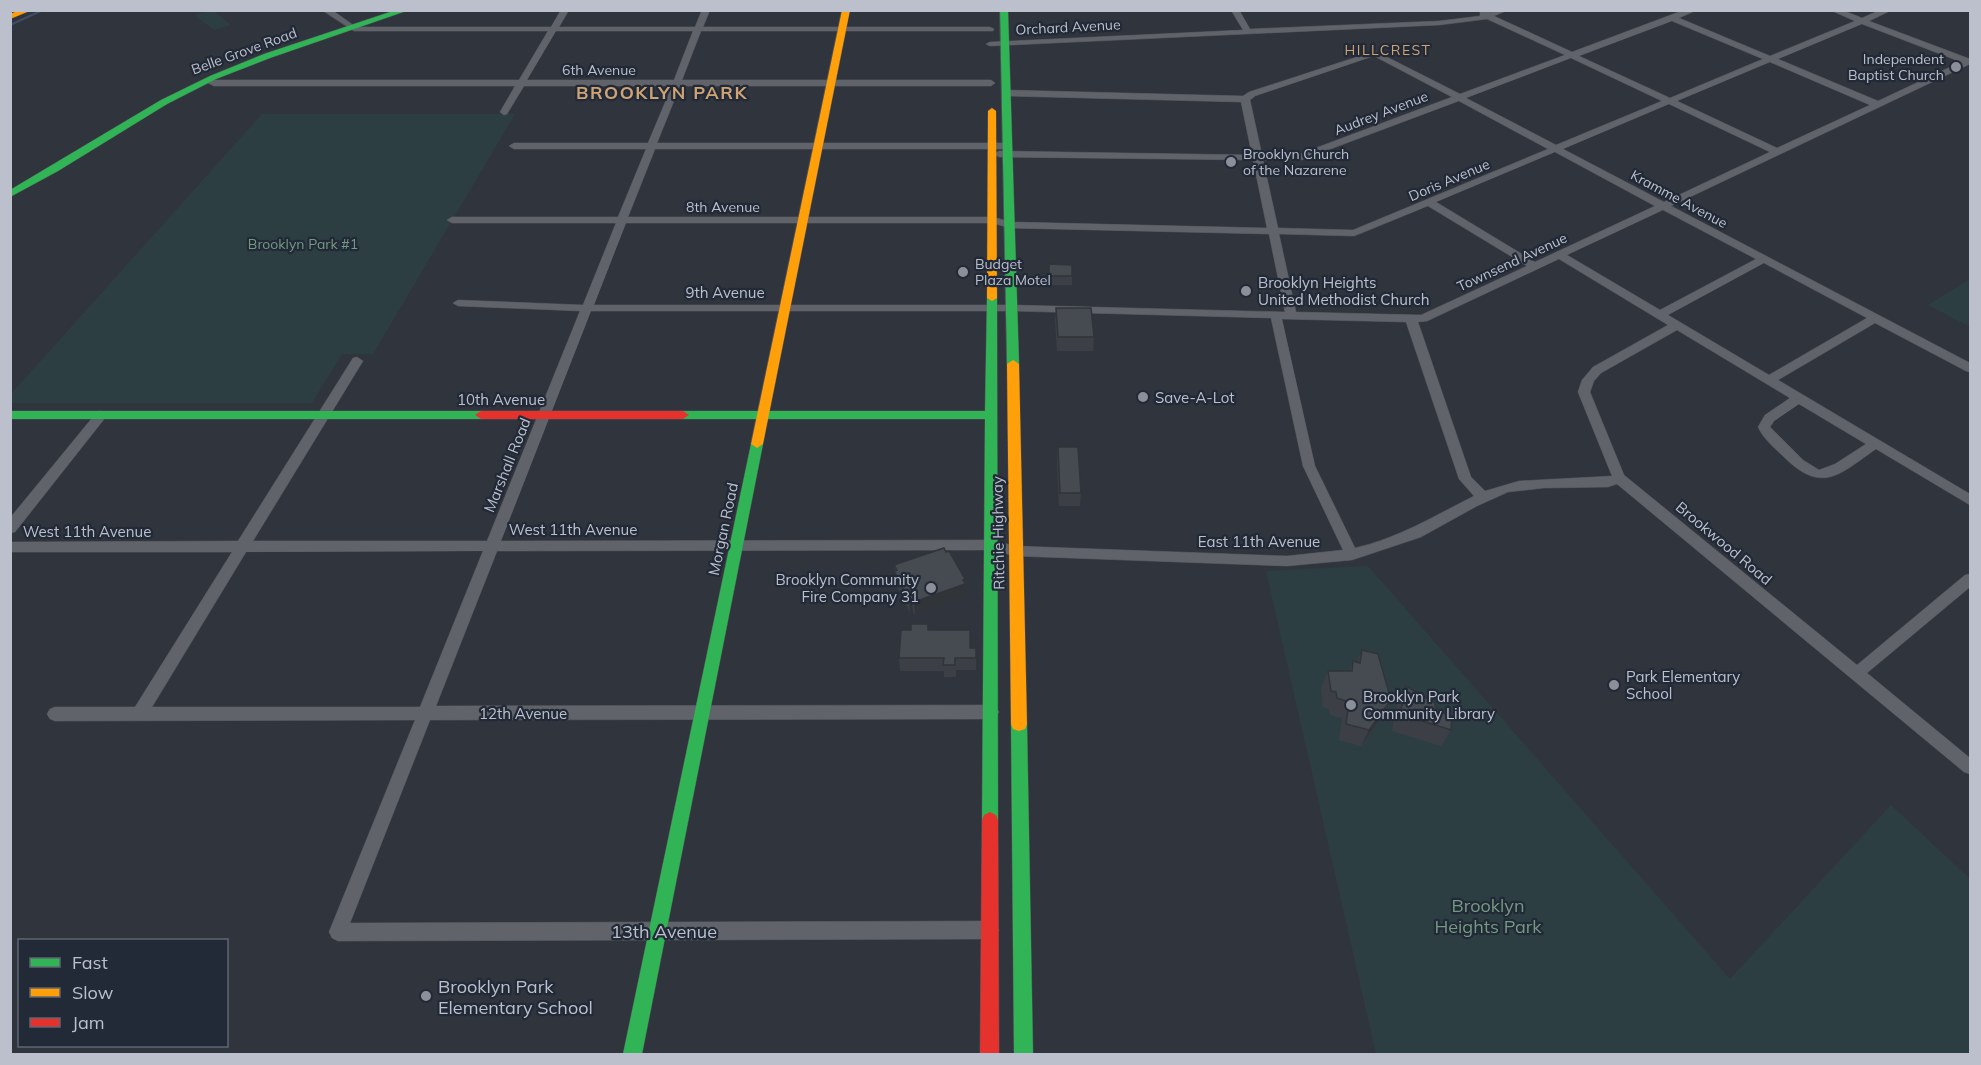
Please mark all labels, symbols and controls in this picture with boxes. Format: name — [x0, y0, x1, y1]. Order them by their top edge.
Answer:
street label: Orchard Avenue — [1015, 15, 1121, 39]
street label: Belle Grove Road — [189, 24, 299, 78]
district label: HILLCREST — [1345, 41, 1431, 59]
place label: Independent Baptist Church — [1848, 50, 1944, 84]
marker: Independent Baptist Church — [1949, 60, 1963, 74]
street label: 6th Avenue — [562, 61, 636, 79]
district label: BROOKLYN PARK — [576, 81, 748, 104]
street label: Audrey Avenue — [1331, 87, 1431, 139]
place label: Brooklyn Church of the Nazarene — [1243, 145, 1349, 179]
marker: Brooklyn Church of the Nazarene — [1224, 155, 1238, 169]
street label: Doris Avenue — [1406, 155, 1492, 205]
street label: Kramme Avenue — [1628, 166, 1730, 232]
street label: 8th Avenue — [686, 198, 760, 216]
street label: Townsend Avenue — [1454, 229, 1570, 295]
park label: Brooklyn Park #1 — [248, 235, 358, 253]
place label: Budget Plaza Motel — [975, 255, 1051, 289]
marker: Budget Plaza Motel — [956, 265, 970, 279]
place label: Brooklyn Heights United Methodist Church — [1258, 273, 1430, 309]
street label: 9th Avenue — [685, 283, 765, 302]
marker: Brooklyn Heights United Methodist Church — [1239, 284, 1253, 298]
place label: Save-A-Lot — [1155, 388, 1235, 407]
street label: 10th Avenue — [457, 390, 545, 409]
marker: Save-A-Lot — [1136, 390, 1150, 404]
street label: Marshall Road — [479, 415, 535, 515]
street label: Ritchie Highway — [988, 476, 1008, 590]
street label: Morgan Road — [704, 481, 742, 577]
street label: Brookwood Road — [1672, 497, 1776, 589]
street label: West 11th Avenue — [509, 520, 637, 539]
street label: West 11th Avenue — [23, 522, 151, 541]
street label: East 11th Avenue — [1198, 532, 1320, 551]
place label: Brooklyn Community Fire Company 31 — [775, 570, 919, 606]
marker: Brooklyn Community Fire Company 31 — [924, 581, 938, 595]
place label: Park Elementary School — [1626, 667, 1740, 703]
marker: Park Elementary School — [1607, 678, 1621, 692]
place label: Brooklyn Park Community Library — [1363, 687, 1495, 723]
marker: Brooklyn Park Community Library — [1344, 698, 1358, 712]
street label: 12th Avenue — [479, 704, 567, 723]
park label: Brooklyn Heights Park — [1434, 894, 1542, 938]
street label: 13th Avenue — [611, 920, 717, 943]
legend — [18, 939, 228, 1047]
text: Fast — [72, 951, 108, 974]
place label: Brooklyn Park Elementary School — [438, 975, 593, 1019]
text: Slow — [72, 981, 114, 1004]
marker: Brooklyn Park Elementary School — [419, 989, 433, 1003]
text: Jam — [72, 1011, 105, 1034]

